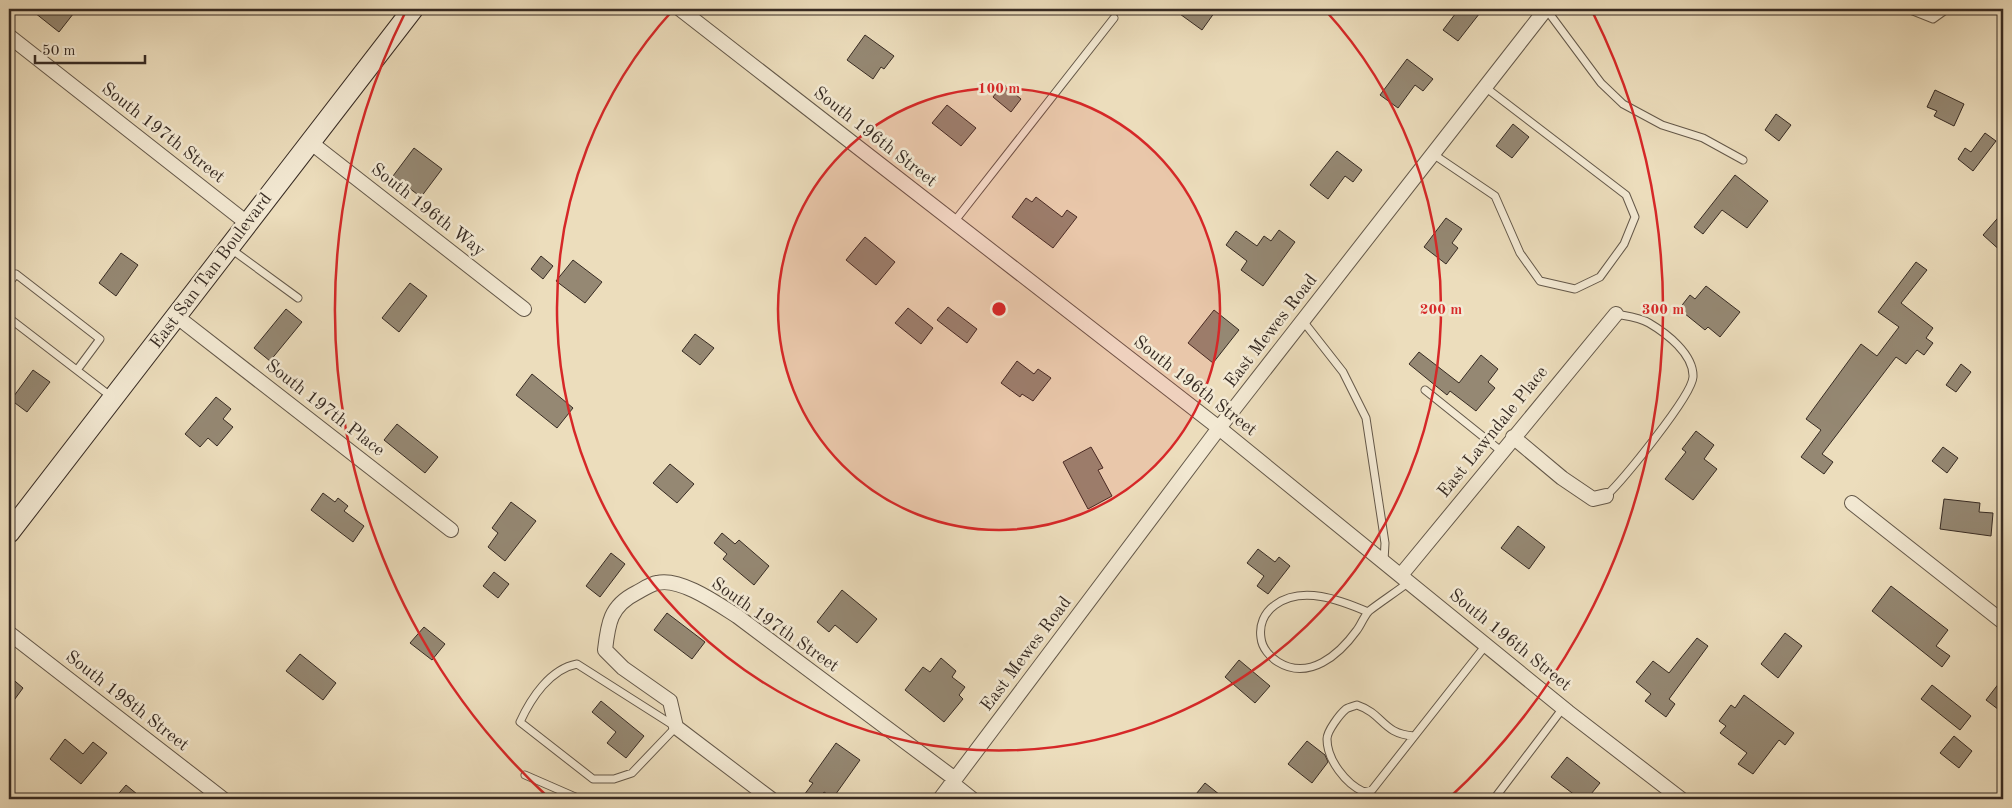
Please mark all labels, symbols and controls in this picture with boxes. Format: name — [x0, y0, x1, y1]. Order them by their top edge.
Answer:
scale bar — [35, 32, 145, 64]
text: 50 m — [42, 44, 76, 59]
street label: South 197th Street — [98, 79, 228, 187]
text: 100 m — [978, 82, 1020, 97]
street label: South 196th Street — [810, 83, 940, 191]
street label: South 196th Way — [368, 160, 489, 260]
street label: East San Tan Boulevard — [147, 190, 275, 352]
street label: East Mewes Road — [1221, 271, 1321, 391]
centre of rings — [990, 300, 1008, 318]
text: 200 m — [1420, 303, 1462, 318]
text: 300 m — [1642, 303, 1684, 318]
street label: South 196th Street — [1130, 332, 1260, 440]
street label: South 197th Place — [262, 356, 388, 460]
street label: East Lawndale Place — [1435, 363, 1551, 501]
street label: South 197th Street — [708, 574, 842, 676]
street label: South 196th Street — [1446, 585, 1574, 695]
street label: East Mewes Road — [977, 593, 1075, 715]
street label: South 198th Street — [62, 647, 192, 755]

